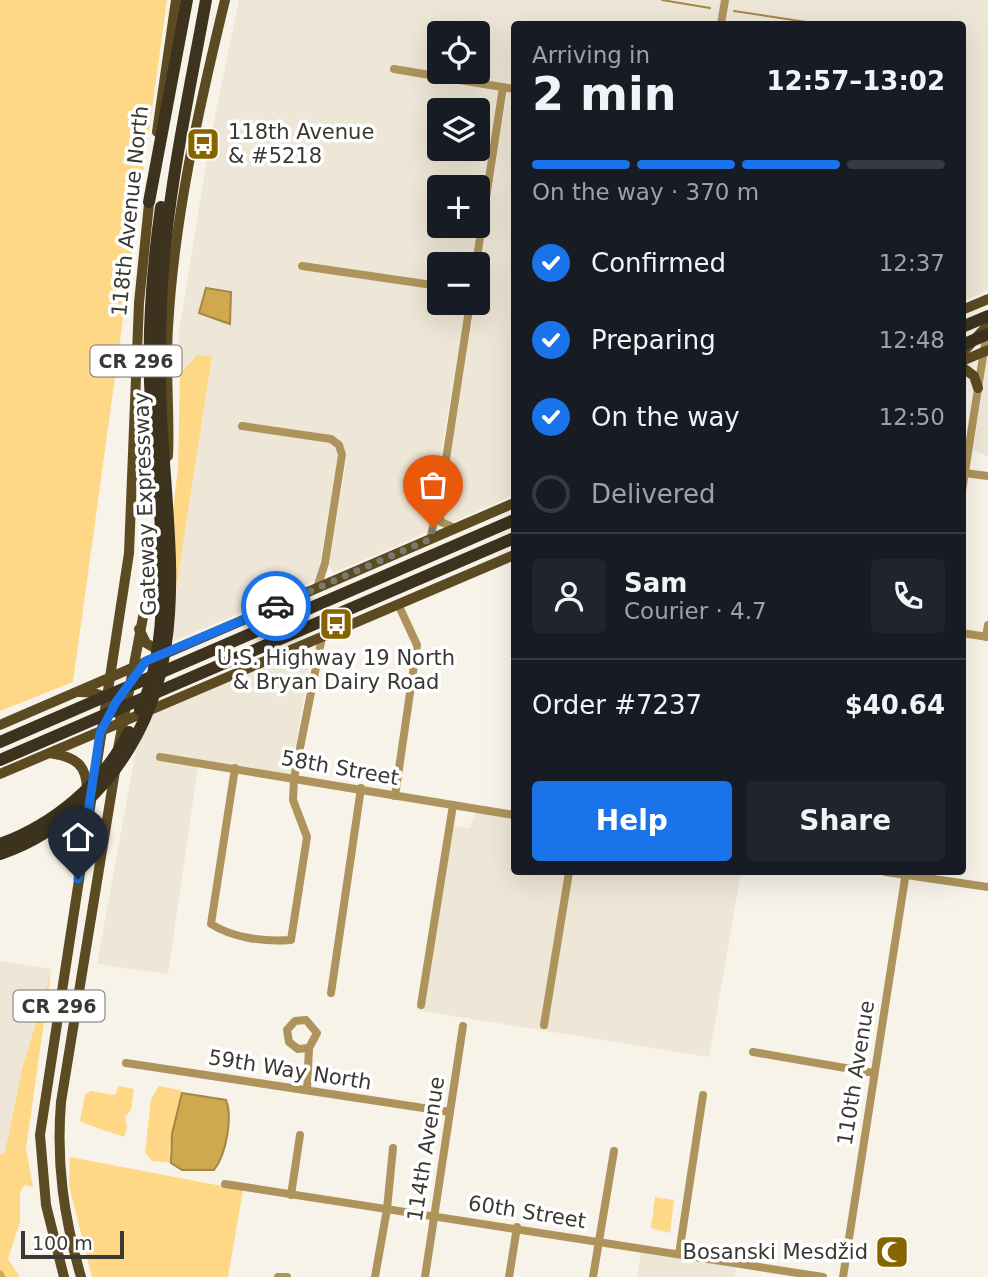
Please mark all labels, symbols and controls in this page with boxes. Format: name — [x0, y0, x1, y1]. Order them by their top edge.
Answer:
map controls — [427, 21, 490, 315]
button: locate — [427, 21, 490, 84]
text: Arriving in — [532, 42, 650, 68]
text: 12:57–13:02 — [766, 66, 945, 96]
text: 2 min — [532, 67, 676, 121]
button: layers — [427, 98, 490, 161]
street label: 118th Avenue North — [107, 104, 153, 318]
place label: 118th Avenue & #5218 — [228, 120, 374, 168]
bus stop icon: 118th Avenue & #5218 — [184, 125, 222, 163]
button: + — [427, 175, 490, 238]
text: On the way · 370 m — [532, 179, 759, 205]
icon: check — [532, 244, 570, 282]
text: Confirmed — [591, 248, 726, 278]
text: 12:37 — [879, 250, 945, 276]
button: − — [427, 252, 490, 315]
icon: check — [532, 321, 570, 359]
text: Preparing — [591, 325, 716, 355]
text: 12:48 — [879, 327, 945, 353]
road number: CR 296 — [90, 346, 182, 376]
street label: Gateway Expressway — [129, 392, 161, 616]
icon: check — [532, 398, 570, 436]
text: On the way — [591, 402, 740, 432]
text: 12:50 — [879, 404, 945, 430]
pin — [403, 455, 463, 527]
icon: bag — [414, 466, 452, 504]
text: Delivered — [591, 479, 715, 509]
button: person — [532, 559, 606, 633]
button: phone — [871, 559, 945, 633]
text: Sam — [624, 568, 687, 598]
courier — [241, 571, 311, 641]
icon: car — [257, 587, 295, 625]
text: Courier · 4.7 — [624, 598, 767, 624]
bus stop icon: U.S. Highway 19 North & Bryan Dairy Road — [317, 605, 355, 643]
place label: U.S. Highway 19 North & Bryan Dairy Road — [217, 646, 455, 694]
text: Order #7237 — [532, 690, 702, 720]
text: $40.64 — [845, 690, 945, 720]
street label: 58th Street — [279, 746, 401, 790]
button: Help — [532, 781, 732, 861]
button: Share — [746, 781, 945, 861]
pin — [48, 807, 108, 879]
icon: home — [59, 818, 97, 856]
road number: CR 296 — [14, 990, 104, 1022]
street label: 110th Avenue — [833, 999, 879, 1147]
street label: 59th Way North — [207, 1045, 373, 1095]
street label: 114th Avenue — [403, 1075, 449, 1223]
street label: 60th Street — [466, 1191, 588, 1233]
scale bar — [21, 1228, 124, 1260]
text: 100 m — [32, 1232, 93, 1254]
mosque icon: Bosanski Mesdžid — [873, 1233, 911, 1271]
place label: Bosanski Mesdžid — [683, 1240, 868, 1264]

